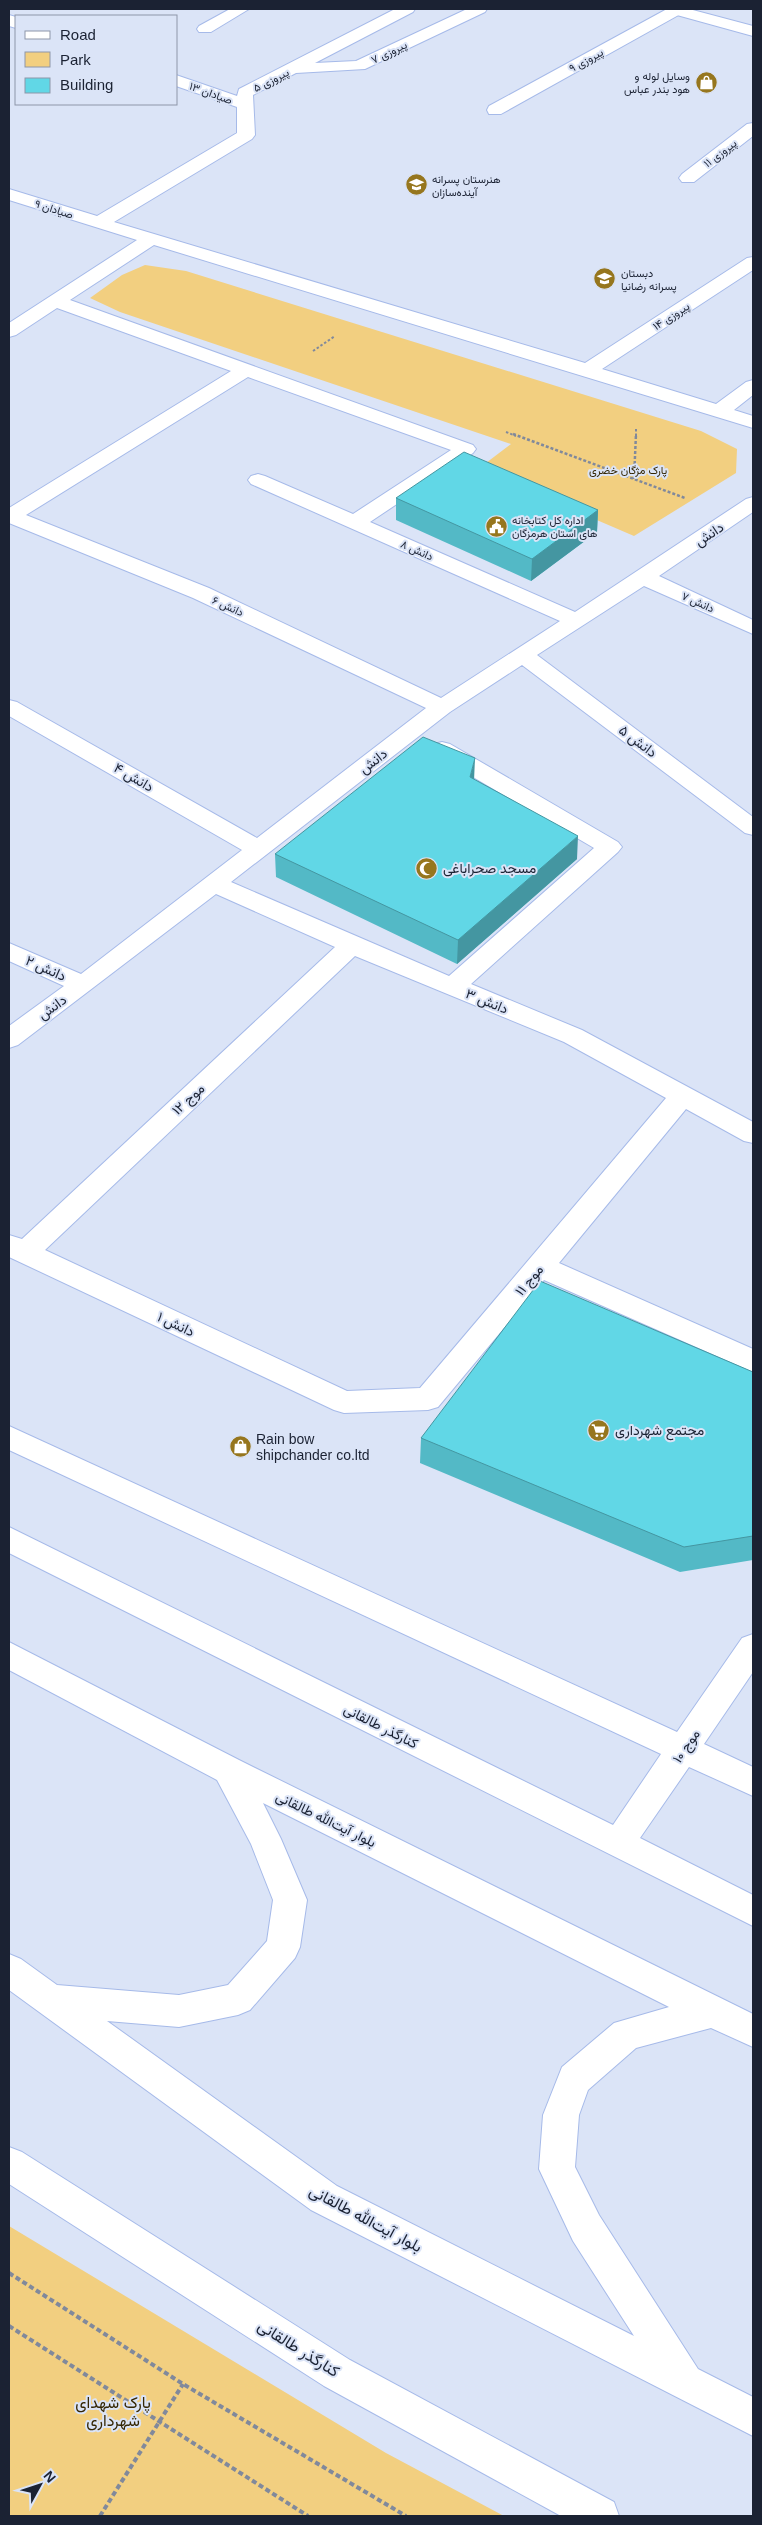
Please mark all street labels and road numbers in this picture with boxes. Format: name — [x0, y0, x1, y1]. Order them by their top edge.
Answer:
street label: پیروزی ۷ — [369, 38, 410, 68]
street label: پیروزی ۹ — [567, 46, 606, 76]
street label: پیروزی ۵ — [251, 66, 292, 96]
street label: صیادان ۱۳ — [188, 80, 234, 107]
street label: پیروزی ۱۱ — [701, 137, 740, 171]
street label: صیادان ۹ — [33, 197, 75, 222]
street label: پیروزی ۱۴ — [650, 300, 693, 334]
street label: دانش — [692, 518, 727, 550]
street label: دانش ۸ — [399, 538, 435, 563]
street label: دانش ۷ — [680, 590, 716, 615]
street label: دانش ۶ — [210, 594, 245, 619]
street label: دانش ۵ — [615, 722, 660, 761]
street label: دانش — [356, 745, 391, 778]
street label: دانش ۴ — [111, 759, 157, 796]
street label: دانش ۲ — [23, 952, 69, 985]
street label: دانش ۳ — [463, 985, 511, 1018]
street label: دانش — [35, 991, 70, 1023]
street label: موج ۱۲ — [169, 1080, 210, 1120]
street label: موج ۱۱ — [512, 1261, 549, 1300]
street label: دانش ۱ — [154, 1308, 197, 1341]
street label: کنارگذر طالقانی — [341, 1700, 421, 1752]
street label: موج ۱۰ — [669, 1726, 705, 1767]
street label: بلوار آیت‌الله طالقانی — [273, 1788, 379, 1851]
street label: بلوار آیت‌الله طالقانی — [306, 2181, 425, 2257]
street label: کنارگذر طالقانی — [254, 2317, 342, 2382]

